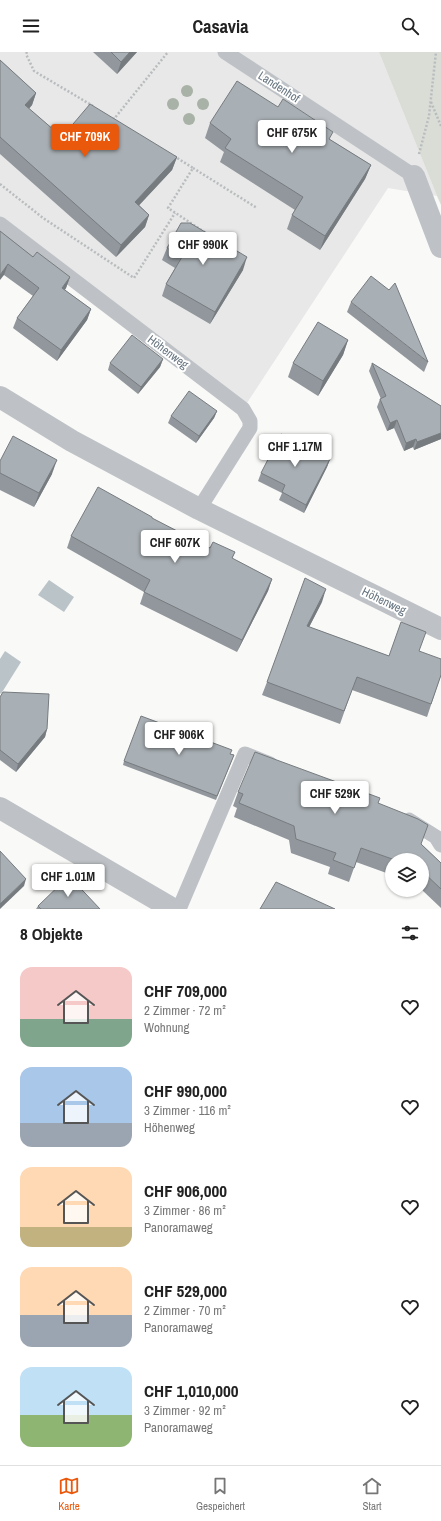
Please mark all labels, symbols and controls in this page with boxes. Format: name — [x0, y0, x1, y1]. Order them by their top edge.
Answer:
text: Casavia — [193, 14, 248, 39]
icon: menu — [20, 15, 42, 37]
icon: search — [399, 15, 421, 37]
street label: Landenhof — [255, 68, 303, 107]
pin: CHF 675K — [251, 120, 333, 154]
pin: CHF 709K — [44, 124, 126, 158]
text: CHF 675K — [267, 124, 317, 141]
text: CHF 709K — [60, 128, 110, 145]
pin: CHF 990K — [162, 232, 244, 266]
text: CHF 990K — [178, 236, 228, 253]
street label: Höhenweg — [144, 331, 192, 373]
pin: CHF 1.17M — [249, 434, 341, 468]
text: CHF 1.17M — [268, 438, 322, 455]
pin: CHF 607K — [134, 530, 216, 564]
text: CHF 607K — [150, 534, 200, 551]
street label: Höhenweg — [359, 583, 409, 619]
pin: CHF 906K — [138, 722, 220, 756]
text: CHF 906K — [154, 726, 204, 743]
pin: CHF 529K — [294, 781, 376, 815]
text: CHF 529K — [310, 785, 360, 802]
map controls — [385, 853, 429, 897]
button: layers — [385, 853, 429, 897]
pin: CHF 1.01M — [22, 864, 114, 898]
text: CHF 1.01M — [41, 868, 95, 885]
text: 8 Objekte — [20, 922, 83, 945]
icon: filters — [399, 922, 421, 944]
text: CHF 709,000 — [144, 979, 227, 1002]
icon: home — [52, 983, 100, 1031]
icon: heart — [399, 996, 421, 1018]
text: 2 Zimmer · 72 m² — [144, 1002, 226, 1019]
text: Wohnung — [144, 1019, 189, 1036]
text: CHF 990,000 — [144, 1079, 227, 1102]
icon: home — [52, 1083, 100, 1131]
icon: heart — [399, 1096, 421, 1118]
text: 3 Zimmer · 116 m² — [144, 1102, 231, 1119]
text: Höhenweg — [144, 1119, 195, 1136]
text: CHF 906,000 — [144, 1179, 227, 1202]
icon: home — [52, 1183, 100, 1231]
icon: heart — [399, 1196, 421, 1218]
text: 3 Zimmer · 86 m² — [144, 1202, 226, 1219]
text: Panoramaweg — [144, 1219, 213, 1236]
text: CHF 529,000 — [144, 1279, 227, 1302]
icon: home — [52, 1283, 100, 1331]
icon: heart — [399, 1296, 421, 1318]
text: 2 Zimmer · 70 m² — [144, 1302, 226, 1319]
text: Panoramaweg — [144, 1319, 213, 1336]
text: CHF 1,010,000 — [144, 1379, 239, 1402]
icon: home — [52, 1383, 100, 1431]
icon: heart — [399, 1396, 421, 1418]
text: 3 Zimmer · 92 m² — [144, 1402, 226, 1419]
text: Panoramaweg — [144, 1419, 213, 1436]
tab: Karte — [58, 1475, 80, 1513]
tab: Gespeichert — [196, 1475, 245, 1513]
tab: Start — [361, 1475, 383, 1513]

